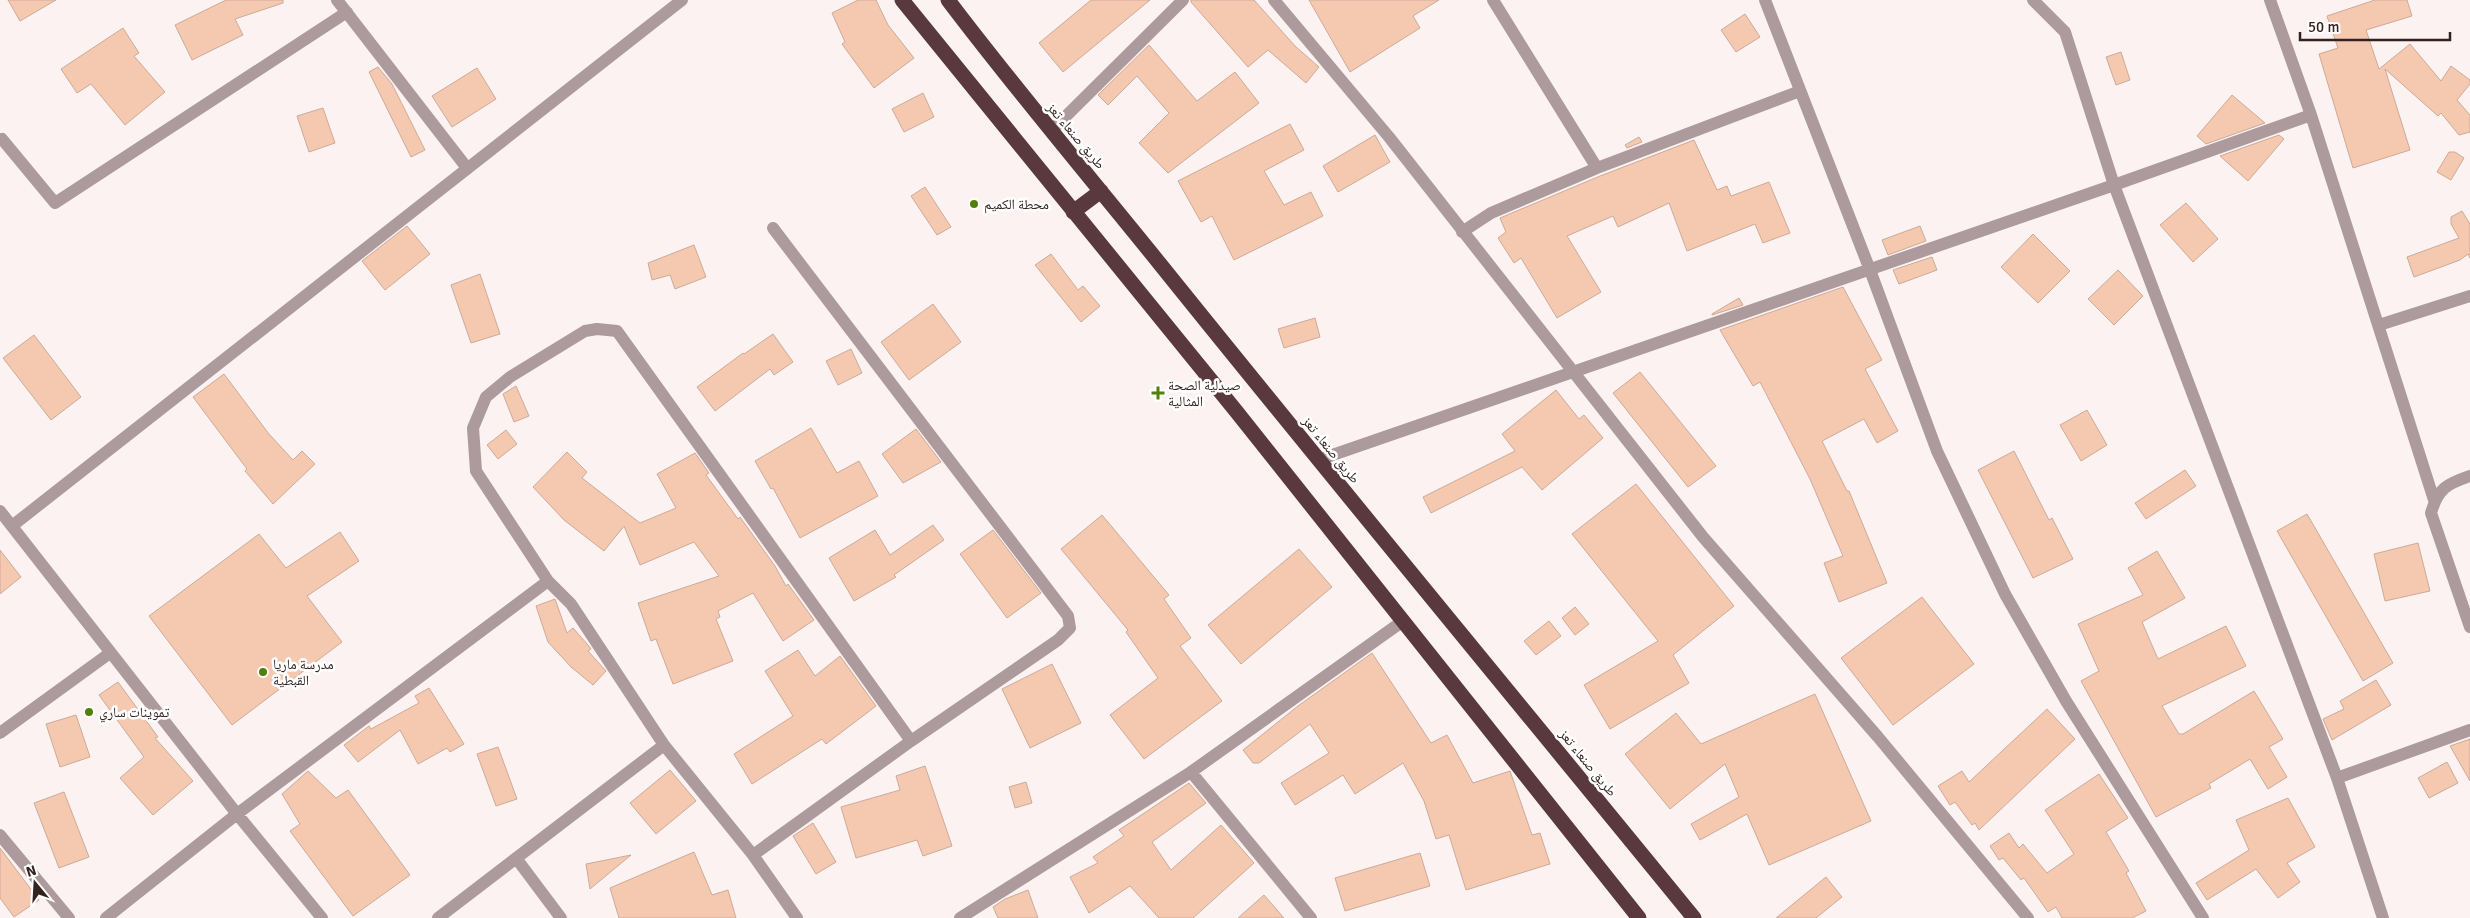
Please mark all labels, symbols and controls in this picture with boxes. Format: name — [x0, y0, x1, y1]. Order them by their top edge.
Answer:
scale bar — [2300, 10, 2450, 42]
text: 50 m — [2308, 18, 2339, 36]
street label: طريق صنعاء تعز — [1042, 98, 1109, 173]
place label: محطة الكميم — [984, 196, 1049, 214]
marker: محطة الكميم — [968, 198, 980, 210]
place label: صيدلية الصحة المثالية — [1168, 377, 1241, 410]
marker: صيدلية الصحة المثالية — [1152, 387, 1164, 399]
street label: طريق صنعاء تعز — [1297, 412, 1363, 488]
place label: مدرسة ماريا القبطية — [273, 656, 334, 689]
marker: مدرسة ماريا القبطية — [257, 666, 269, 678]
place label: تموينات ساري — [99, 704, 169, 723]
marker: تموينات ساري — [83, 706, 95, 718]
street label: طريق صنعاء تعز — [1554, 725, 1620, 801]
north arrow — [10, 858, 60, 908]
text: N — [24, 862, 38, 881]

